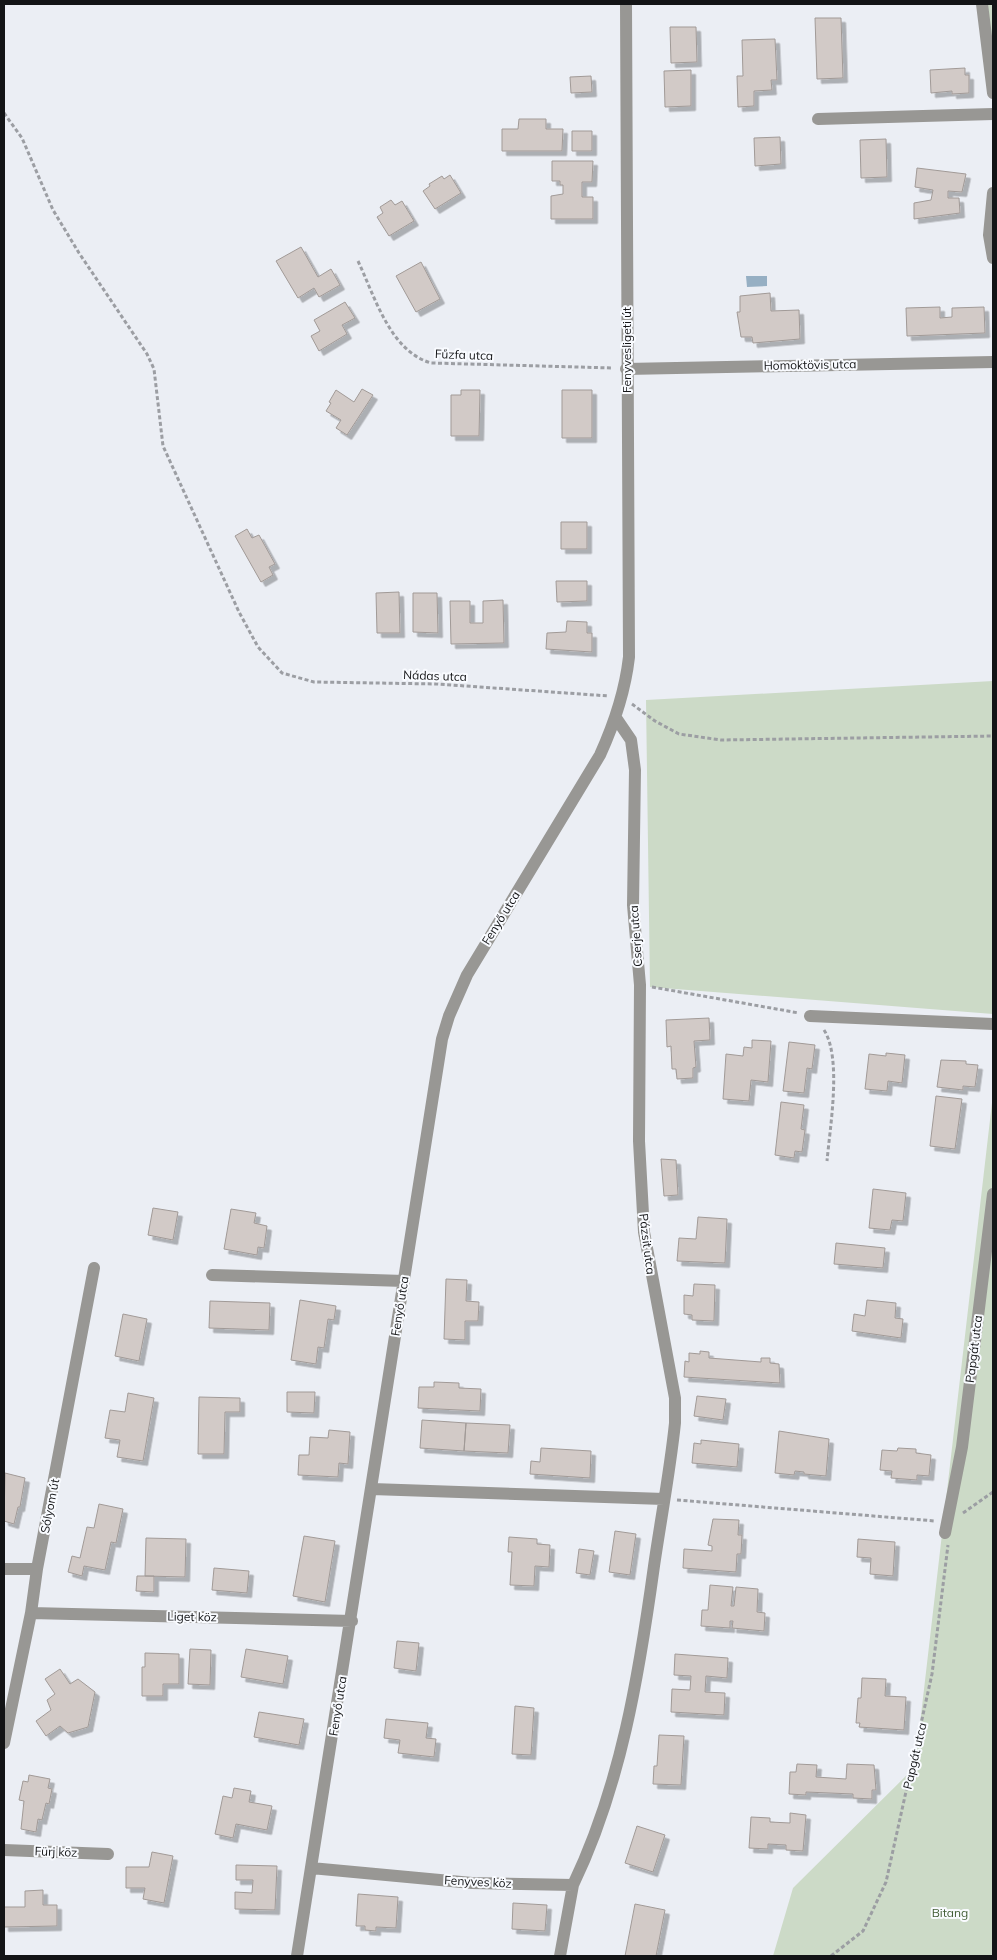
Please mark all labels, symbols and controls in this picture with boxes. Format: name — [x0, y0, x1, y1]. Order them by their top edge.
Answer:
street label: Fenyvesligeti út — [619, 307, 634, 393]
street label: Fűzfa utca — [435, 346, 493, 363]
street label: Homoktövis utca — [763, 356, 857, 373]
street label: Nádas utca — [403, 667, 467, 684]
street label: Fenyő utca — [478, 888, 523, 947]
street label: Cserje utca — [626, 905, 645, 967]
street label: Pázsit utca — [636, 1213, 659, 1275]
street label: Fenyő utca — [387, 1275, 412, 1337]
street label: Papgát utca — [962, 1314, 985, 1384]
street label: Sólyom út — [37, 1477, 62, 1534]
street label: Liget köz — [167, 1609, 217, 1624]
street label: Fenyő utca — [325, 1675, 350, 1737]
street label: Papgát utca — [900, 1721, 929, 1791]
street label: Fürj köz — [34, 1843, 78, 1860]
street label: Fenyves köz — [444, 1872, 512, 1891]
park label: Bitang — [932, 1905, 968, 1920]

